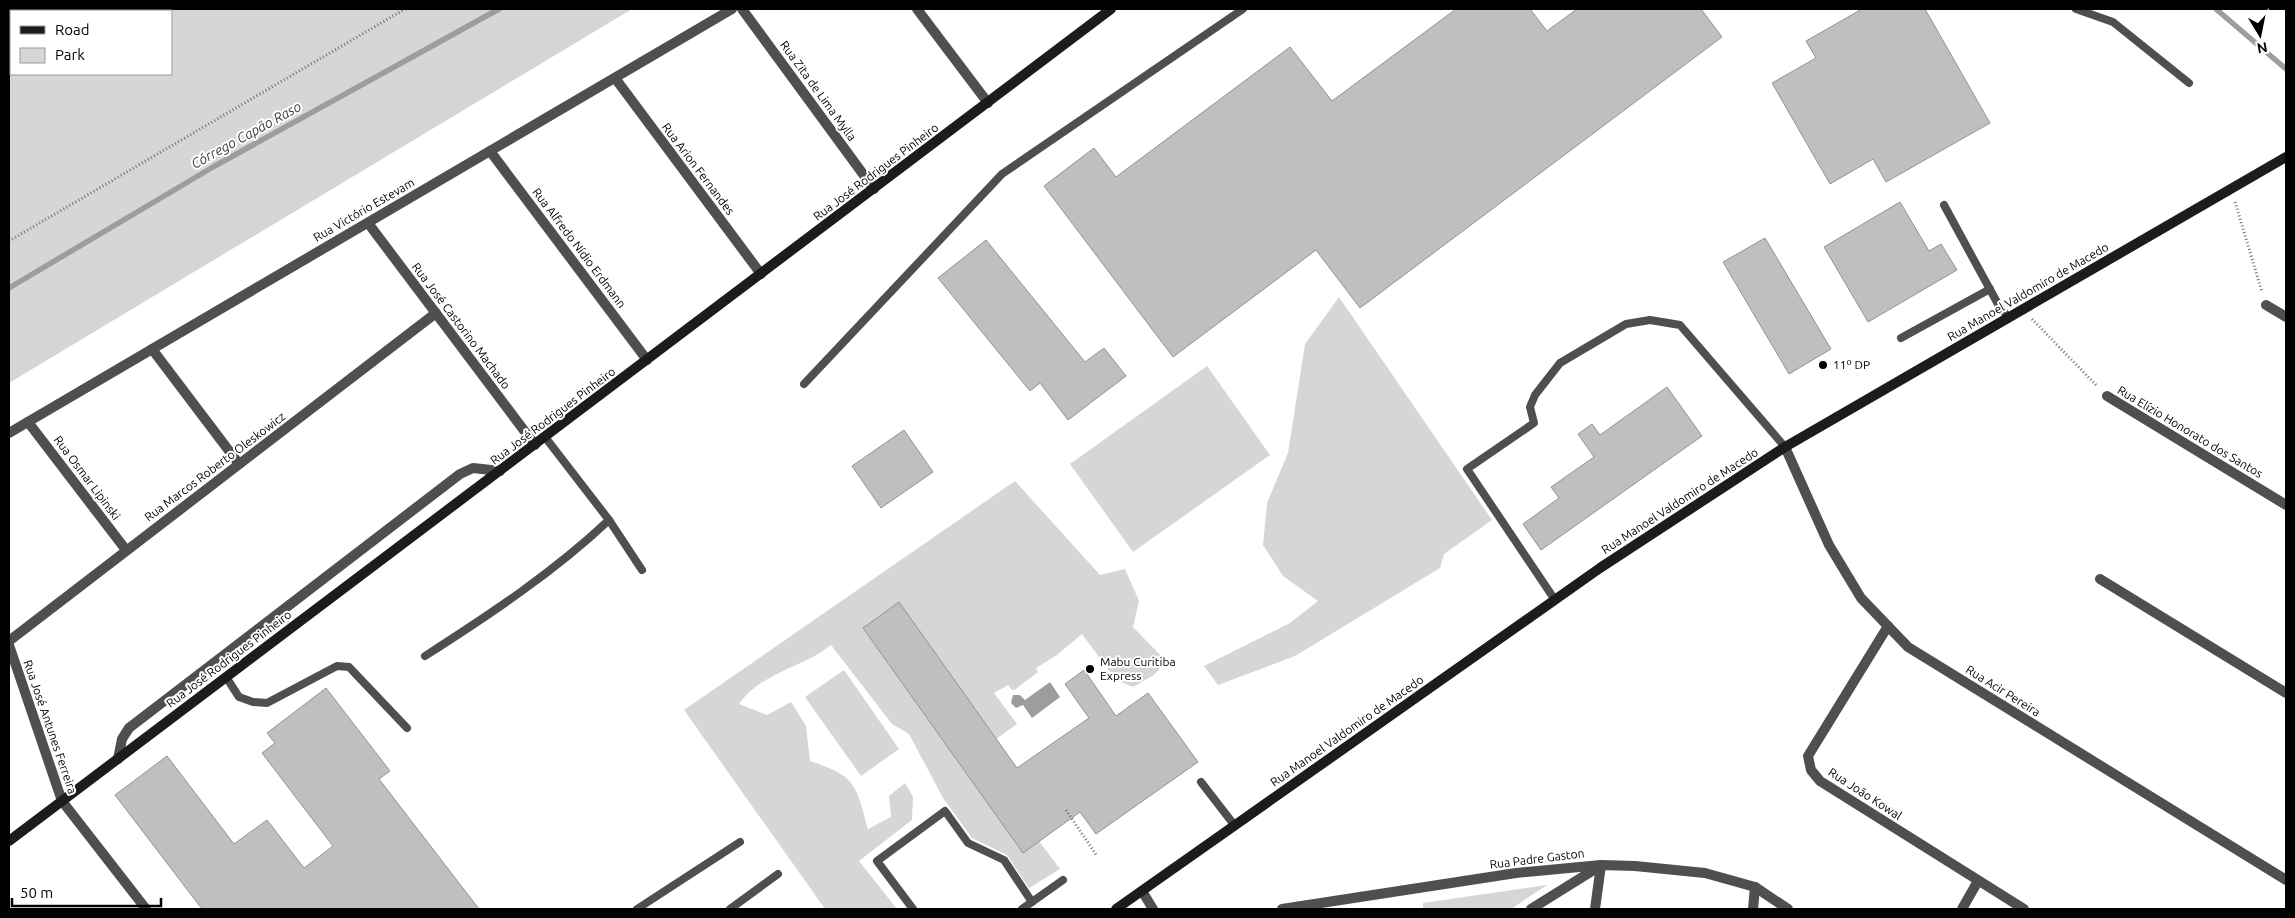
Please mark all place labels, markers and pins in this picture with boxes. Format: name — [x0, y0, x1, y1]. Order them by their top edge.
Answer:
place label: 11º DP — [1833, 358, 1870, 371]
marker: 11º DP — [1817, 359, 1829, 371]
place label: Mabu Curitiba Express — [1100, 655, 1176, 682]
marker: Mabu Curitiba Express — [1084, 663, 1096, 675]

